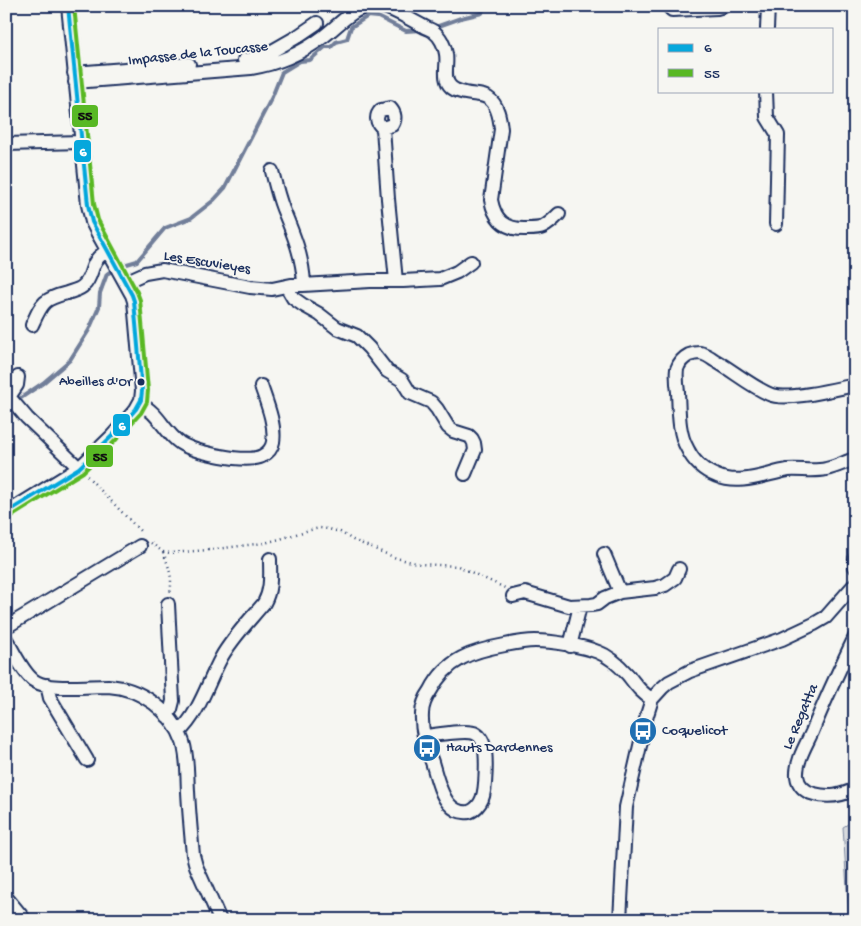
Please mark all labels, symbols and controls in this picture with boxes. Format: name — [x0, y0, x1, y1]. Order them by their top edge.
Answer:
legend — [658, 28, 834, 92]
street label: Impasse de la Toucasse — [127, 38, 269, 70]
text: 6 — [704, 40, 712, 58]
text: 55 — [704, 66, 720, 84]
line badge: 55 — [71, 104, 99, 128]
text: 55 — [78, 109, 93, 126]
line badge: 6 — [73, 139, 92, 163]
text: 6 — [79, 145, 87, 162]
street label: Les Escuvieyes — [162, 247, 252, 279]
place label: Abeilles d'Or — [59, 374, 133, 391]
marker: Abeilles d'Or — [136, 377, 146, 387]
line badge: 6 — [112, 413, 131, 437]
text: 6 — [118, 419, 126, 436]
line badge: 55 — [85, 444, 114, 468]
text: 55 — [93, 450, 108, 467]
street label: Le Regatta — [779, 681, 823, 753]
bus stop icon: Coquelicot — [628, 716, 658, 746]
place label: Coquelicot — [662, 722, 729, 740]
bus stop icon: Hauts Dardennes — [412, 733, 442, 763]
place label: Hauts Dardennes — [446, 739, 553, 757]

